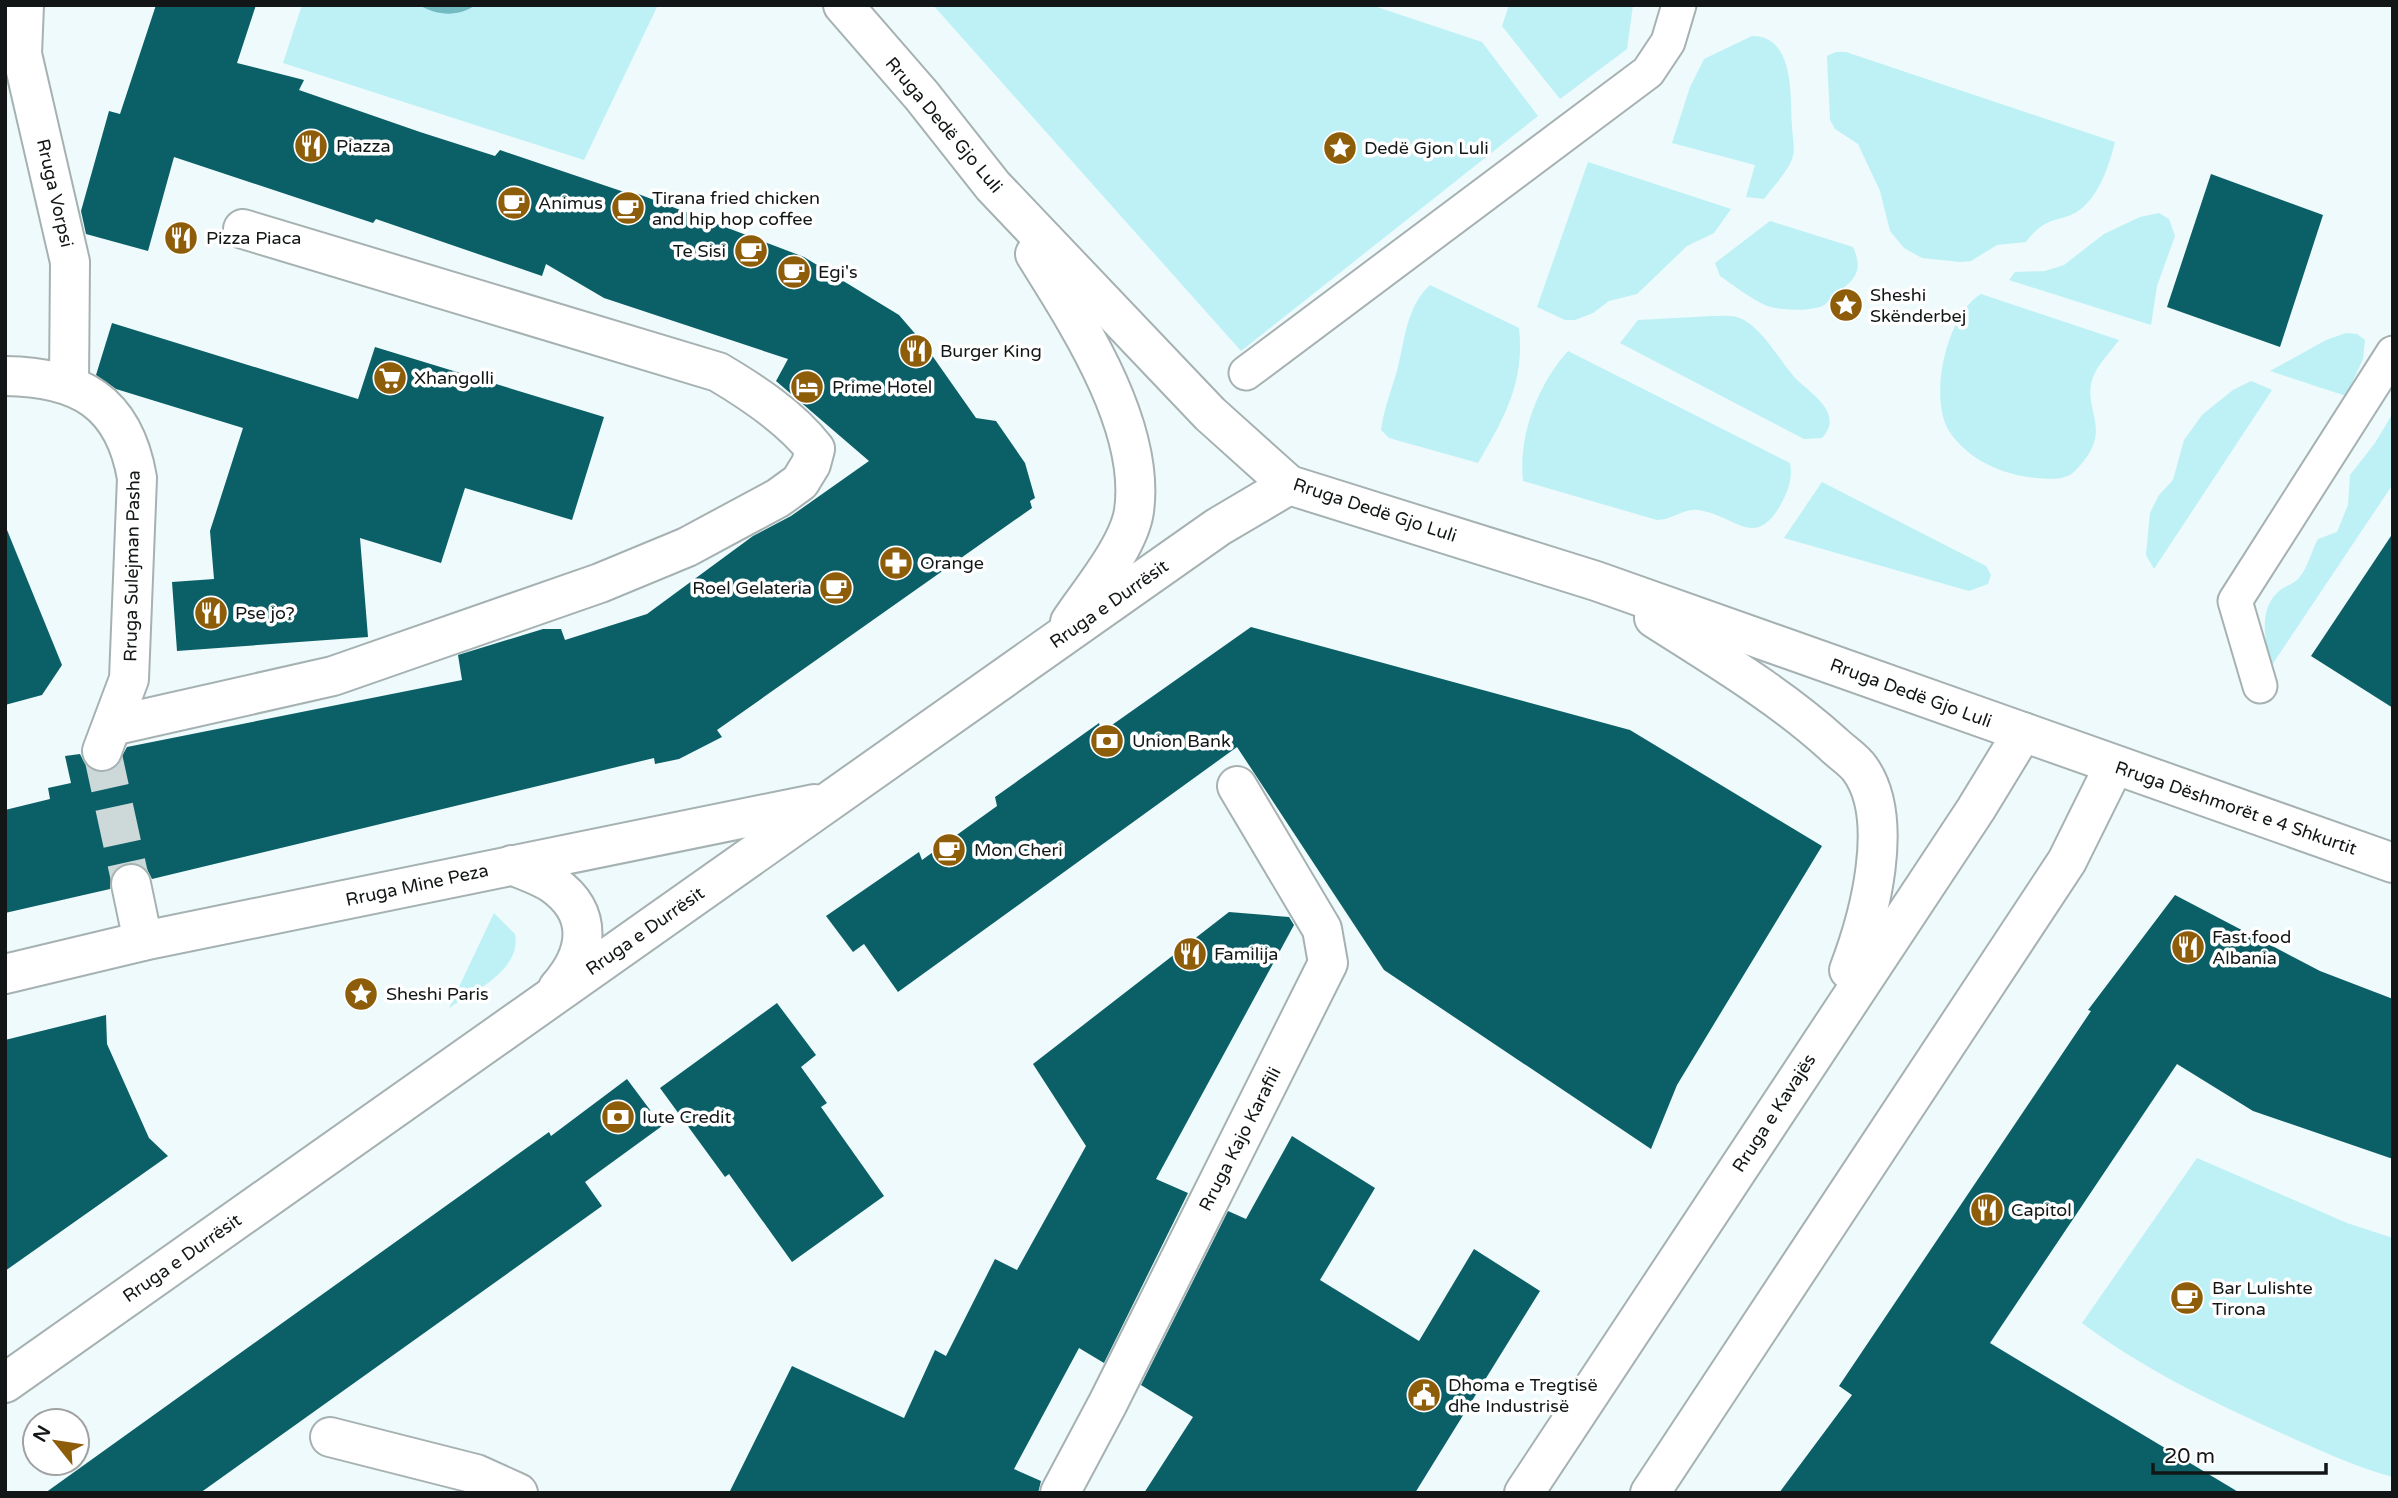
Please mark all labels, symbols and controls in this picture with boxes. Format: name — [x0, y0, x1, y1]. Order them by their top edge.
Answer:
street label: Rruga Dedë Gjo Luli — [881, 53, 1007, 197]
restaurant icon: Piazza — [292, 127, 330, 165]
place icon: Dedë Gjon Luli — [1321, 129, 1359, 167]
place label: Piazza — [336, 135, 391, 157]
street label: Rruga Vorpsi — [32, 137, 78, 249]
place label: Dedë Gjon Luli — [1364, 137, 1489, 159]
cafe icon: Animus — [495, 184, 533, 222]
place label: Tirana fried chicken and hip hop coffee — [652, 187, 820, 230]
cafe icon: Tirana fried chicken and hip hop coffee — [609, 189, 647, 227]
place label: Animus — [538, 192, 603, 214]
restaurant icon: Pizza Piaca — [162, 219, 200, 257]
place label: Pizza Piaca — [206, 227, 301, 249]
cafe icon: Te Sisi — [732, 232, 770, 270]
place label: Te Sisi — [673, 240, 726, 262]
cafe icon: Egi's — [775, 253, 813, 291]
place label: Egi's — [818, 261, 858, 283]
place label: Sheshi Skënderbej — [1870, 284, 1966, 327]
place icon: Sheshi Skënderbej — [1827, 286, 1865, 324]
restaurant icon: Burger King — [897, 332, 935, 370]
place label: Burger King — [940, 340, 1042, 362]
supermarket icon: Xhangolli — [371, 359, 409, 397]
place label: Xhangolli — [414, 367, 494, 389]
hotel icon: Prime Hotel — [788, 368, 826, 406]
place label: Prime Hotel — [832, 376, 932, 398]
street label: Rruga Sulejman Pasha — [119, 470, 145, 662]
street label: Rruga Dedë Gjo Luli — [1291, 473, 1459, 547]
pharmacy icon: Orange — [877, 544, 915, 582]
place label: Orange — [920, 552, 984, 574]
street label: Rruga e Durrësit — [1045, 555, 1173, 653]
cafe icon: Roel Gelateria — [817, 569, 855, 607]
place label: Roel Gelateria — [692, 577, 812, 599]
restaurant icon: Pse jo? — [192, 594, 230, 632]
place label: Pse jo? — [235, 602, 295, 624]
street label: Rruga Dedë Gjo Luli — [1827, 654, 1995, 732]
bank icon: Union Bank — [1088, 722, 1126, 760]
place label: Union Bank — [1132, 730, 1231, 752]
street label: Rruga Dëshmorët e 4 Shkurtit — [2112, 756, 2360, 860]
cafe icon: Mon Cheri — [930, 831, 968, 869]
place label: Mon Cheri — [974, 839, 1063, 861]
street label: Rruga Mine Peza — [344, 859, 490, 911]
street label: Rruga e Durrësit — [581, 882, 709, 980]
place label: Fast food Albania — [2212, 926, 2291, 969]
restaurant icon: Fast food Albania — [2169, 928, 2207, 966]
restaurant icon: Familija — [1171, 935, 1209, 973]
place label: Familija — [1214, 943, 1278, 965]
place icon: Sheshi Paris — [342, 975, 380, 1013]
place label: Sheshi Paris — [386, 983, 489, 1005]
street label: Rruga e Kavajës — [1728, 1050, 1820, 1176]
street label: Rruga Kajo Karafili — [1194, 1063, 1286, 1215]
bank icon: Iute Credit — [599, 1098, 637, 1136]
place label: Iute Credit — [642, 1106, 732, 1128]
restaurant icon: Capitol — [1968, 1191, 2006, 1229]
place label: Capitol — [2011, 1199, 2072, 1221]
street label: Rruga e Durrësit — [118, 1209, 246, 1307]
place label: Bar Lulishte Tirona — [2212, 1277, 2313, 1320]
cafe icon: Bar Lulishte Tirona — [2168, 1279, 2206, 1317]
place label: Dhoma e Tregtisë dhe Industrisë — [1448, 1374, 1598, 1417]
public building icon: Dhoma e Tregtisë dhe Industrisë — [1405, 1376, 1443, 1414]
north arrow — [21, 1407, 91, 1477]
text: N — [29, 1422, 55, 1446]
scale bar — [2153, 1432, 2326, 1476]
text: 20 m — [2164, 1444, 2215, 1469]

